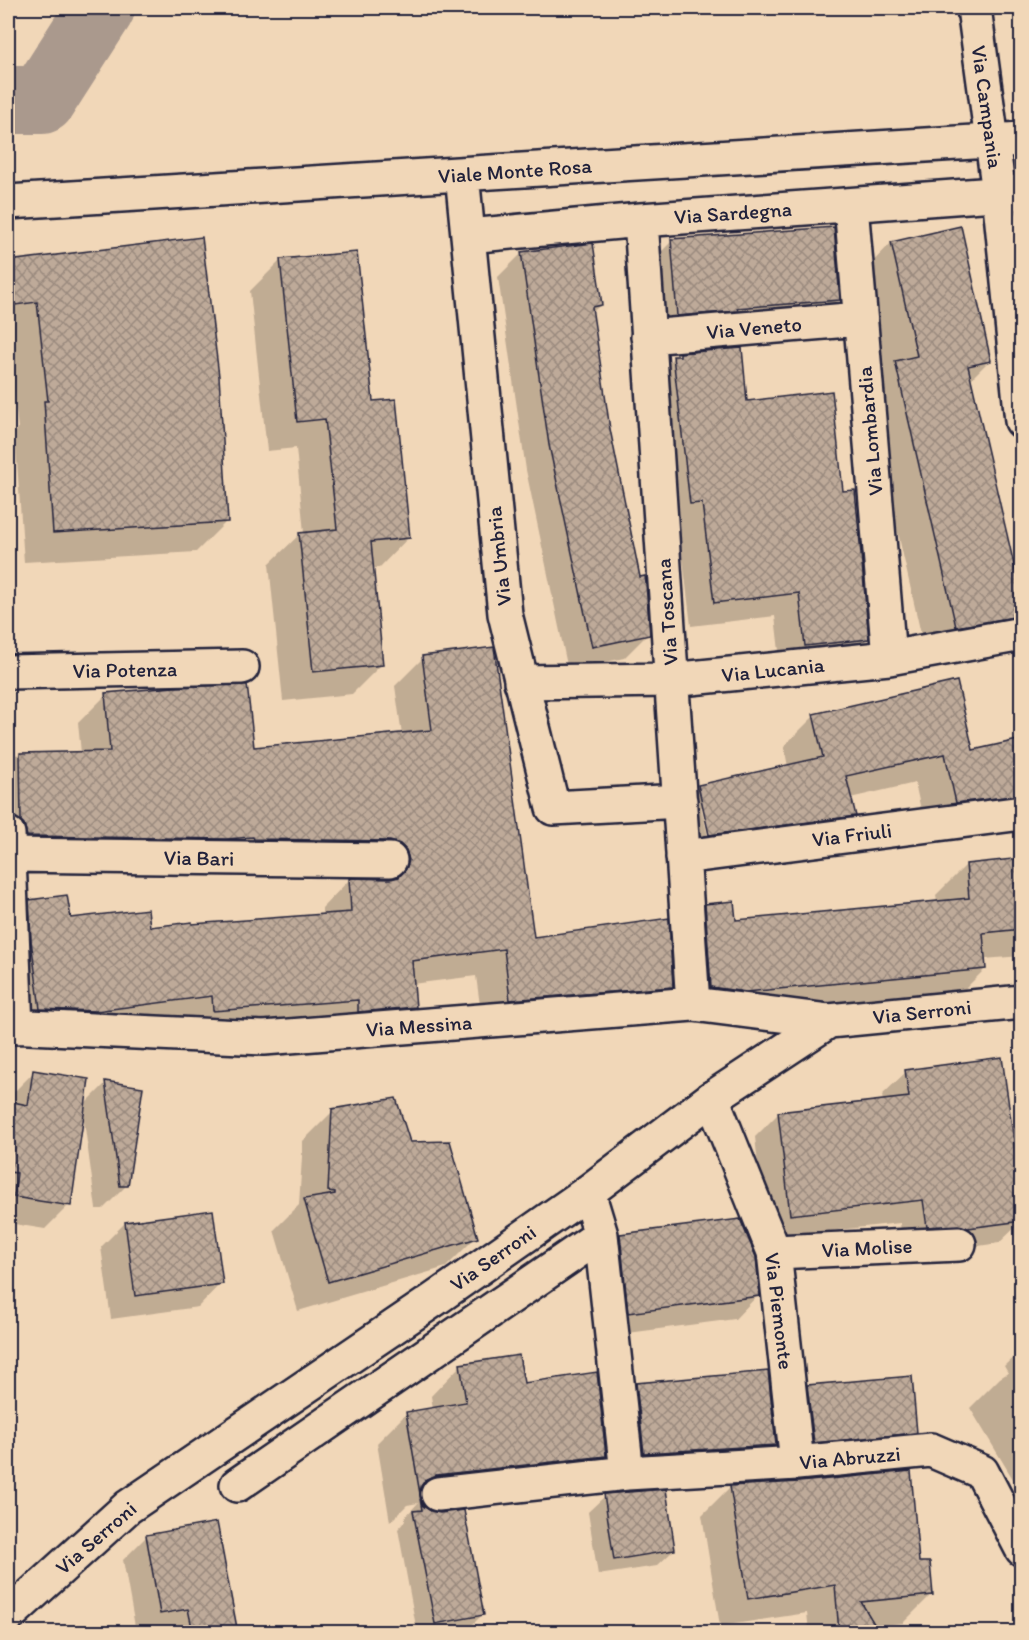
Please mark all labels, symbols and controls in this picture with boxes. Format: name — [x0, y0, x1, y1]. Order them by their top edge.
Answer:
street label: Via Campania — [966, 44, 1009, 170]
street label: Viale Monte Rosa — [437, 153, 593, 188]
street label: Via Sardegna — [673, 196, 793, 229]
street label: Via Veneto — [705, 311, 803, 344]
street label: Via Lombardia — [851, 365, 888, 497]
street label: Via Umbria — [481, 505, 516, 607]
street label: Via Toscana — [650, 558, 683, 666]
street label: Via Lucania — [720, 652, 826, 687]
street label: Via Potenza — [72, 656, 178, 683]
street label: Via Friuli — [811, 817, 893, 852]
street label: Via Bari — [163, 844, 235, 871]
street label: Via Serroni — [871, 994, 972, 1029]
street label: Via Messina — [365, 1009, 473, 1042]
street label: Via Serroni — [445, 1219, 540, 1296]
street label: Via Molise — [821, 1233, 913, 1262]
street label: Via Piemonte — [760, 1251, 799, 1371]
street label: Via Abruzzi — [798, 1441, 902, 1474]
street label: Via Serroni — [50, 1496, 141, 1580]

